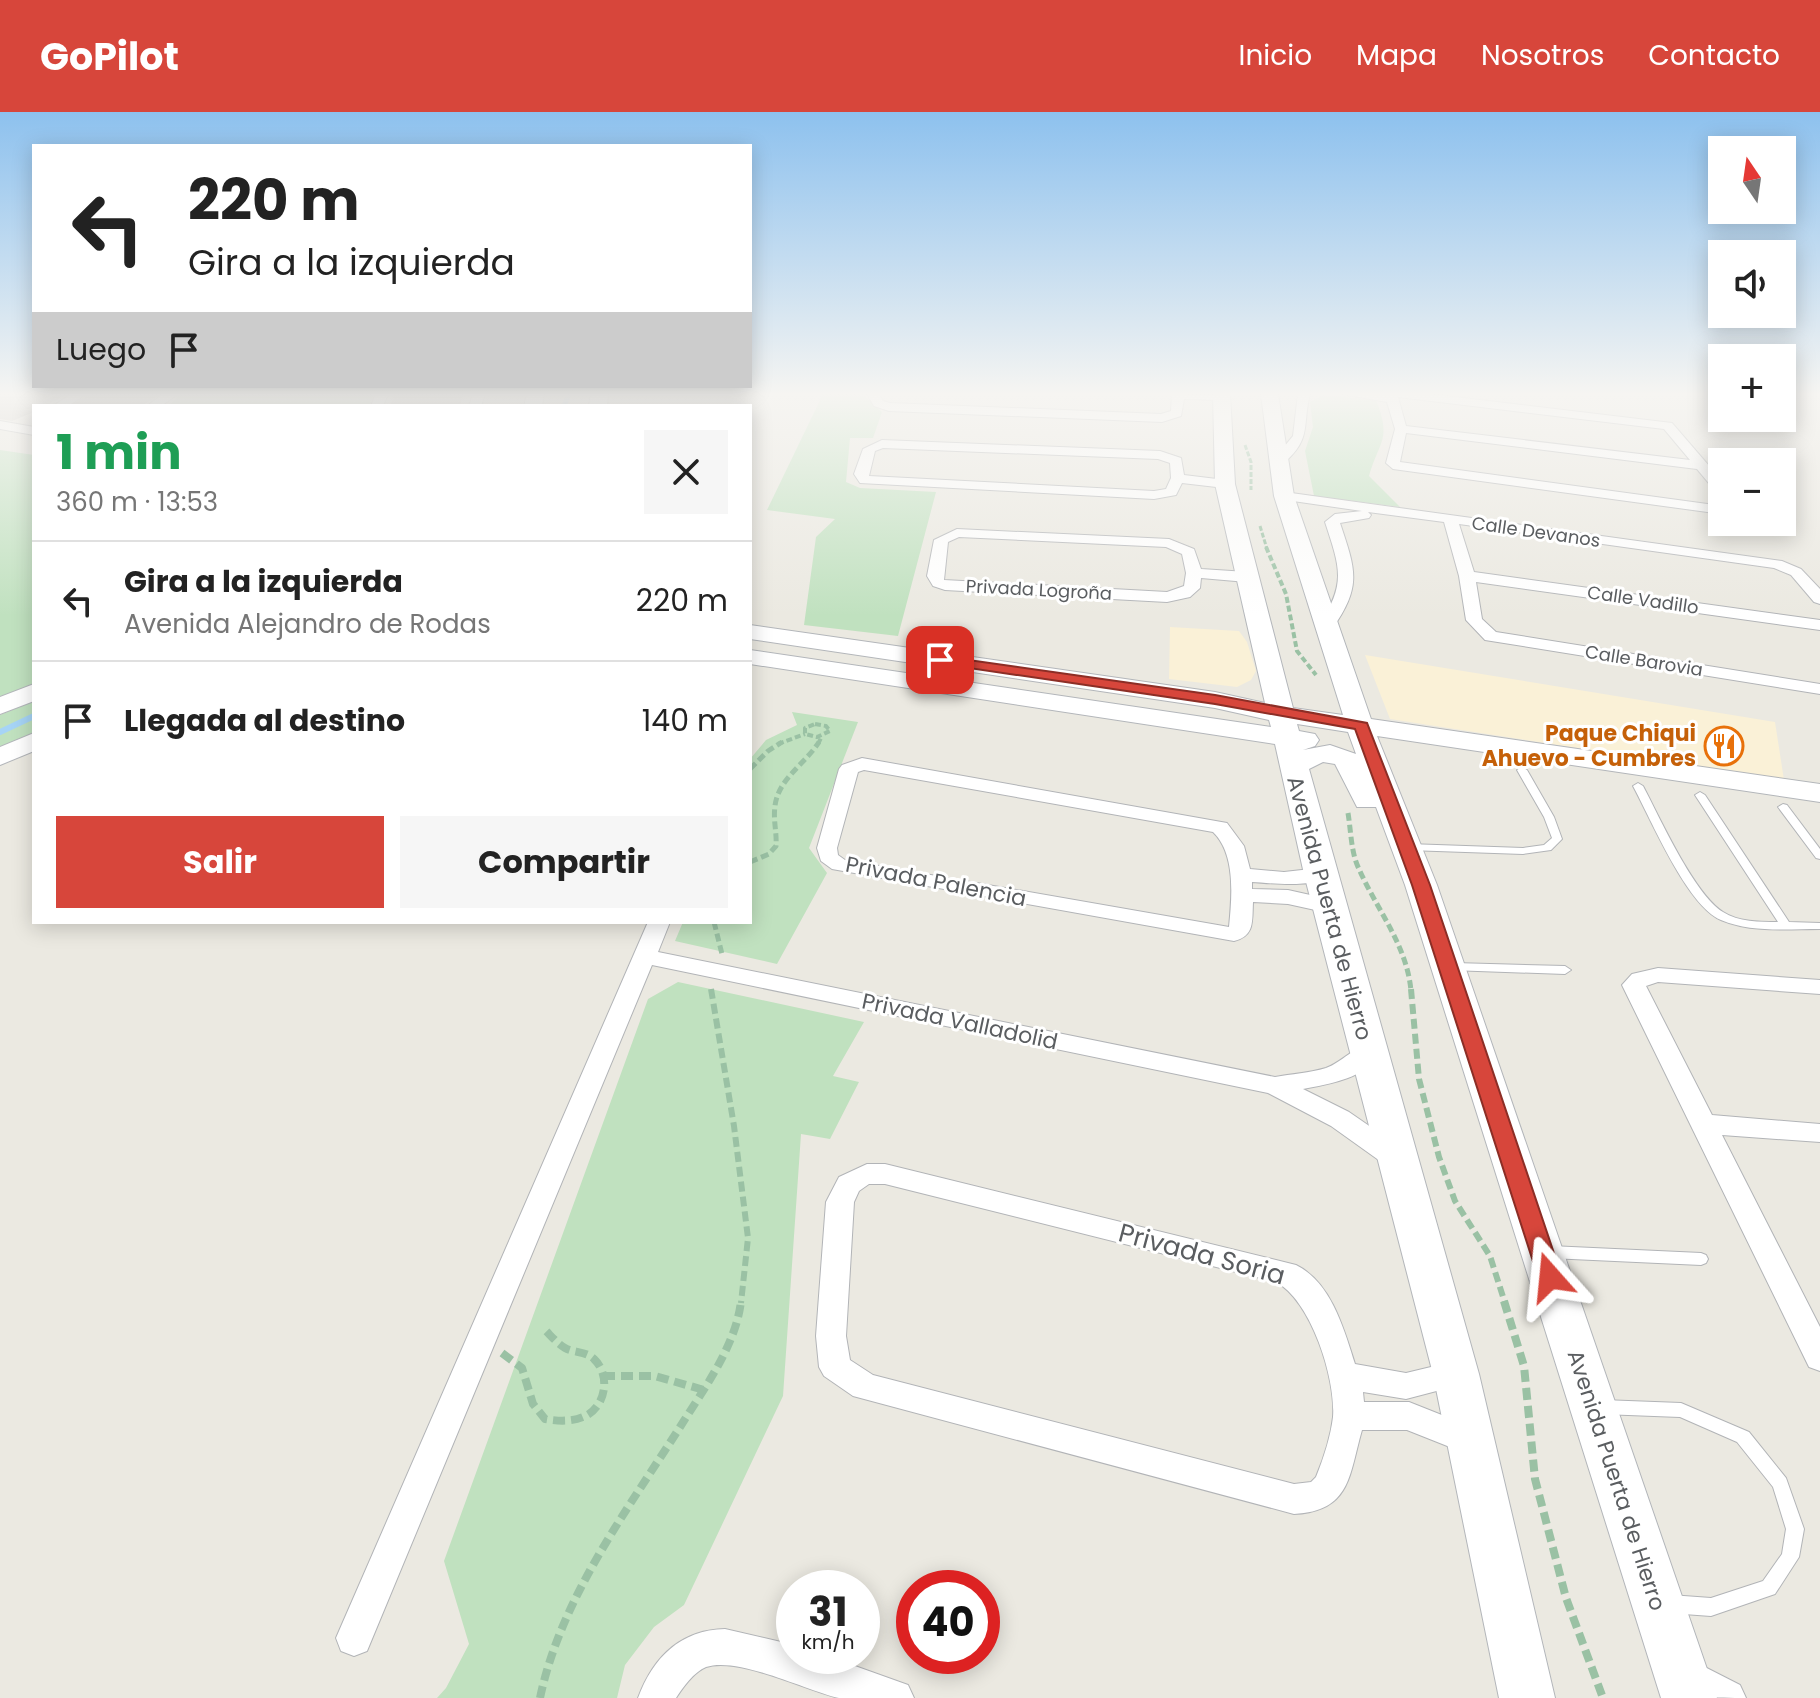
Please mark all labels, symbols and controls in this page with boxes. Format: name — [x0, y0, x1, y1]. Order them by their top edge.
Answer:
text: GoPilot — [40, 30, 179, 83]
text: Inicio — [1239, 36, 1312, 75]
text: Mapa — [1356, 36, 1437, 75]
text: Nosotros — [1481, 36, 1604, 75]
text: Contacto — [1648, 36, 1780, 75]
north arrow — [1708, 136, 1796, 224]
map controls — [1708, 136, 1796, 536]
text: 220 m — [188, 161, 360, 240]
icon: left — [56, 176, 160, 280]
text: Gira a la izquierda — [188, 237, 515, 288]
button: sound — [1708, 240, 1796, 328]
text: Luego — [56, 328, 146, 371]
icon: arrive — [162, 328, 206, 372]
button: + — [1708, 344, 1796, 432]
text: 1 min — [56, 419, 182, 486]
button: close — [644, 430, 728, 514]
button: − — [1708, 448, 1796, 536]
text: 360 m · 13:53 — [56, 484, 218, 520]
street label: Calle Devanos — [1470, 510, 1602, 553]
text: Gira a la izquierda — [124, 560, 403, 603]
street label: Privada Logroña — [965, 573, 1113, 606]
icon: left — [56, 579, 100, 623]
text: 220 m — [636, 579, 728, 622]
street label: Calle Vadillo — [1586, 579, 1700, 620]
text: Avenida Alejandro de Rodas — [124, 606, 491, 642]
pin — [906, 626, 974, 694]
icon: arrive — [918, 638, 962, 682]
street label: Calle Barovia — [1583, 639, 1705, 682]
icon: arrive — [56, 699, 100, 743]
text: Llegada al destino — [124, 699, 405, 742]
text: 140 m — [642, 699, 728, 742]
place label: Paque Chiqui Ahuevo - Cumbres — [1482, 718, 1696, 774]
restaurant icon: Paque Chiqui Ahuevo - Cumbres — [1703, 725, 1745, 767]
street label: Avenida Puerta de Hierro — [1279, 773, 1380, 1044]
button: Salir — [56, 816, 384, 908]
button: Compartir — [400, 816, 728, 908]
street label: Privada Palencia — [843, 849, 1029, 914]
street label: Privada Valladolid — [859, 986, 1061, 1057]
street label: Privada Soria — [1115, 1214, 1289, 1294]
position arrow — [1508, 1235, 1592, 1319]
street label: Avenida Puerta de Hierro — [1560, 1346, 1673, 1615]
speed limit sign: 40 — [896, 1570, 1000, 1674]
text: 31 — [808, 1584, 848, 1640]
text: km/h — [801, 1628, 855, 1656]

